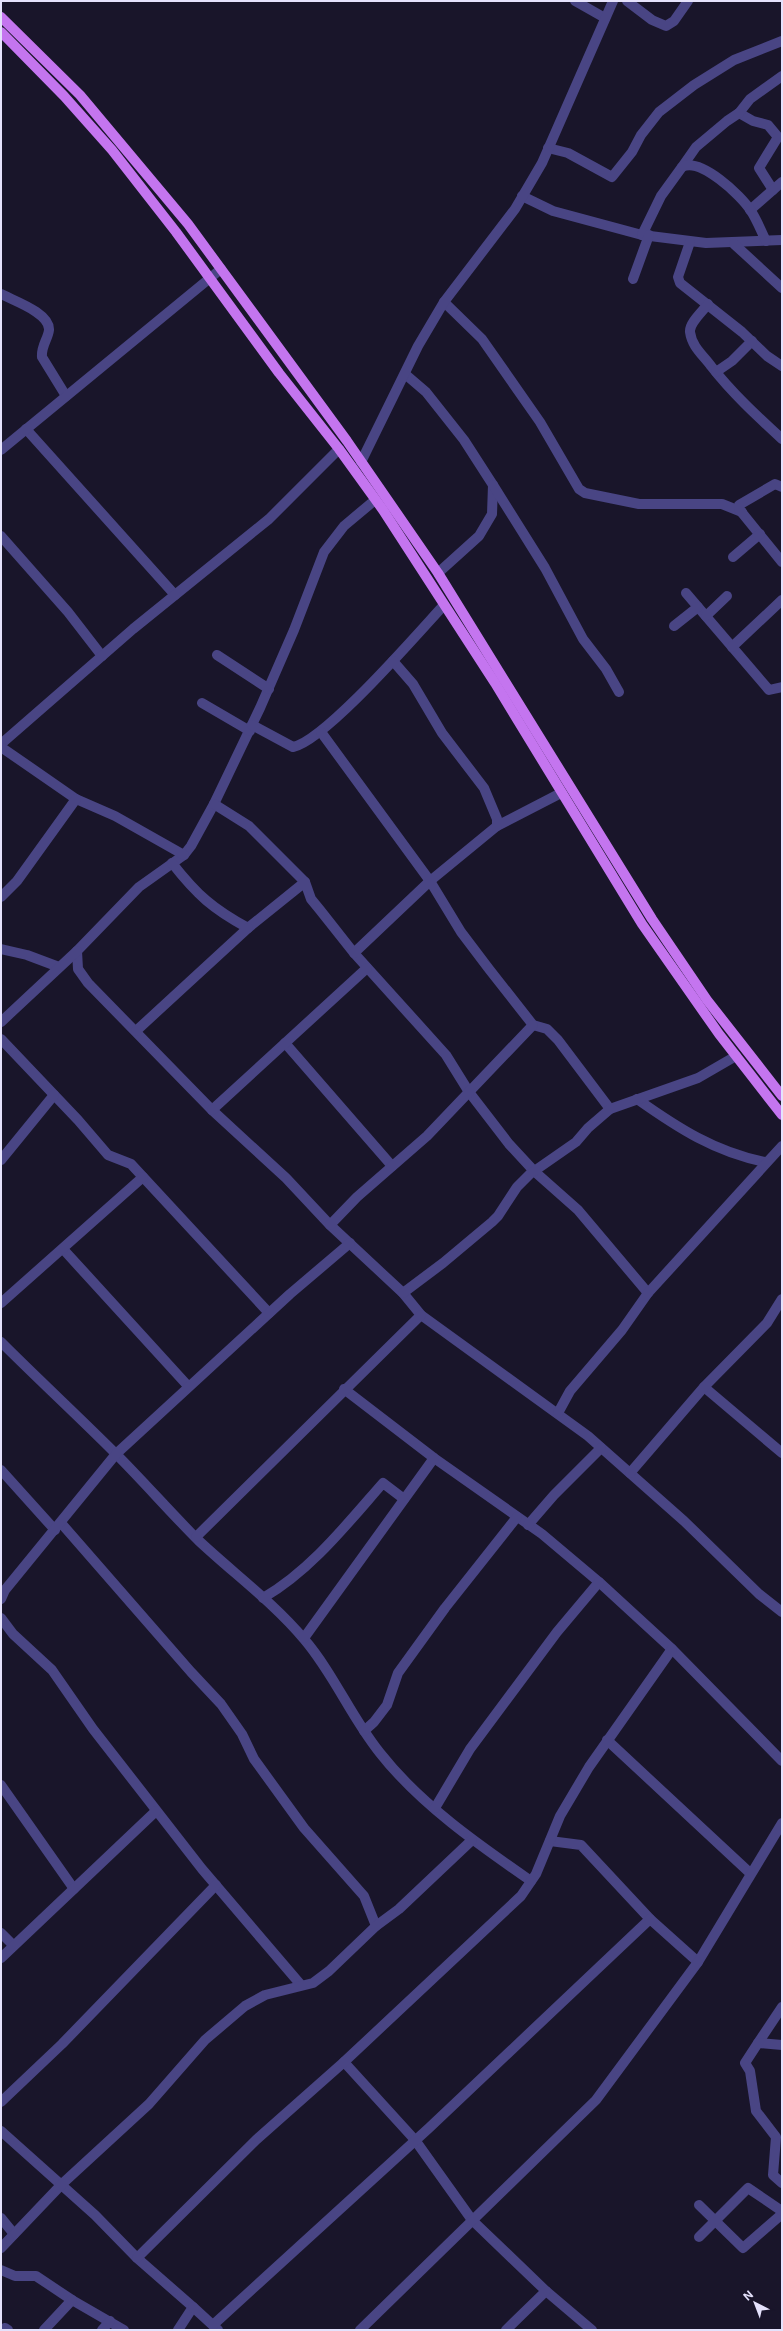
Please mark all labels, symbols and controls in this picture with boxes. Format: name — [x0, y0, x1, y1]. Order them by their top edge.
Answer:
north arrow — [735, 2283, 775, 2323]
text: N — [741, 2288, 756, 2304]

